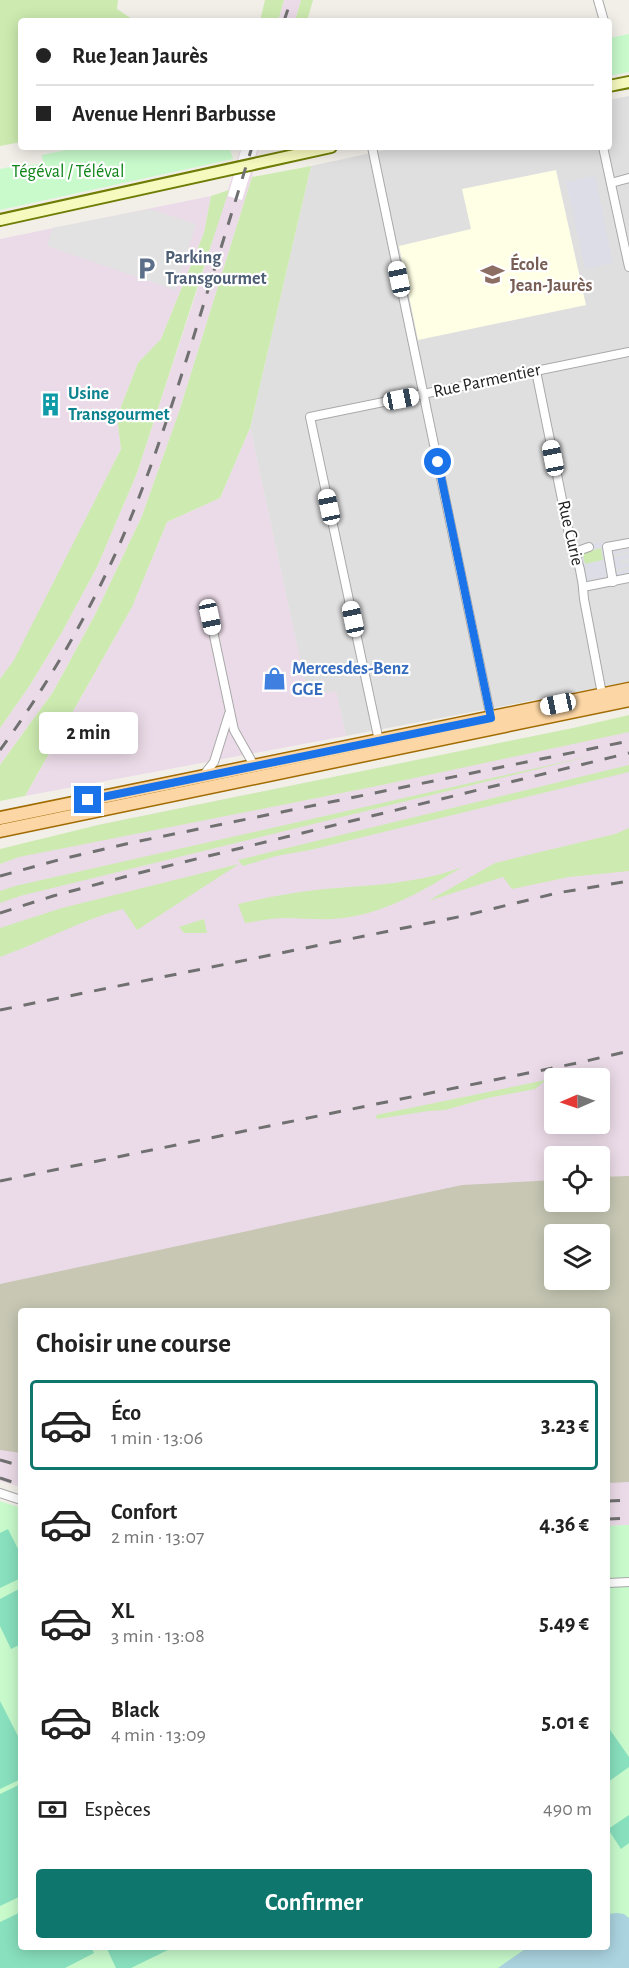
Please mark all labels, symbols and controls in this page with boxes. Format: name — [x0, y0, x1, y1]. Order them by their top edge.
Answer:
text: Rue Jean Jaurès — [72, 45, 208, 67]
text: Avenue Henri Barbusse — [72, 103, 276, 125]
park label: Tégéval / Téléval — [12, 163, 124, 181]
place label: Parking Transgourmet — [165, 249, 267, 288]
place label: École Jean-Jaurès — [510, 253, 593, 295]
parking icon: Parking Transgourmet — [134, 255, 160, 281]
car — [386, 260, 412, 298]
school or university icon: École Jean-Jaurès — [479, 262, 505, 288]
street label: Rue Parmentier — [432, 361, 542, 401]
place label: Usine Transgourmet — [68, 385, 170, 424]
car — [382, 387, 420, 411]
building icon: Usine Transgourmet — [37, 391, 63, 417]
car — [541, 439, 565, 477]
route start — [424, 448, 451, 475]
car — [316, 488, 342, 526]
street label: Rue Curie — [554, 499, 586, 567]
car — [197, 598, 223, 636]
car — [340, 600, 366, 638]
place label: Mercesdes-Benz GGE — [292, 660, 409, 699]
shop icon: Mercesdes-Benz GGE — [261, 666, 287, 692]
car — [539, 691, 577, 717]
callout: 2 min — [38, 713, 138, 755]
text: 2 min — [66, 723, 111, 743]
route end — [74, 786, 101, 813]
north arrow — [544, 1068, 610, 1134]
map controls — [544, 1068, 610, 1290]
button: locate — [544, 1146, 610, 1212]
button: layers — [544, 1224, 610, 1290]
text: Choisir une course — [36, 1330, 231, 1357]
icon: car — [39, 1398, 93, 1452]
text: Éco — [111, 1402, 141, 1424]
text: 3.23 € — [541, 1414, 589, 1436]
text: 1 min · 13:06 — [111, 1428, 203, 1448]
icon: car — [39, 1497, 93, 1551]
text: Confort — [111, 1501, 177, 1523]
text: 4.36 € — [539, 1513, 589, 1535]
text: 2 min · 13:07 — [111, 1527, 204, 1547]
icon: car — [39, 1596, 93, 1650]
text: XL — [111, 1600, 134, 1622]
text: 5.49 € — [539, 1612, 589, 1634]
text: 3 min · 13:08 — [111, 1626, 205, 1646]
icon: car — [39, 1695, 93, 1749]
text: Black — [111, 1699, 159, 1721]
text: 5.01 € — [541, 1711, 589, 1733]
text: 4 min · 13:09 — [111, 1725, 206, 1745]
icon: cash — [36, 1793, 69, 1826]
text: Espèces — [84, 1798, 151, 1820]
text: 490 m — [543, 1799, 592, 1819]
button: Confirmer — [36, 1869, 592, 1938]

